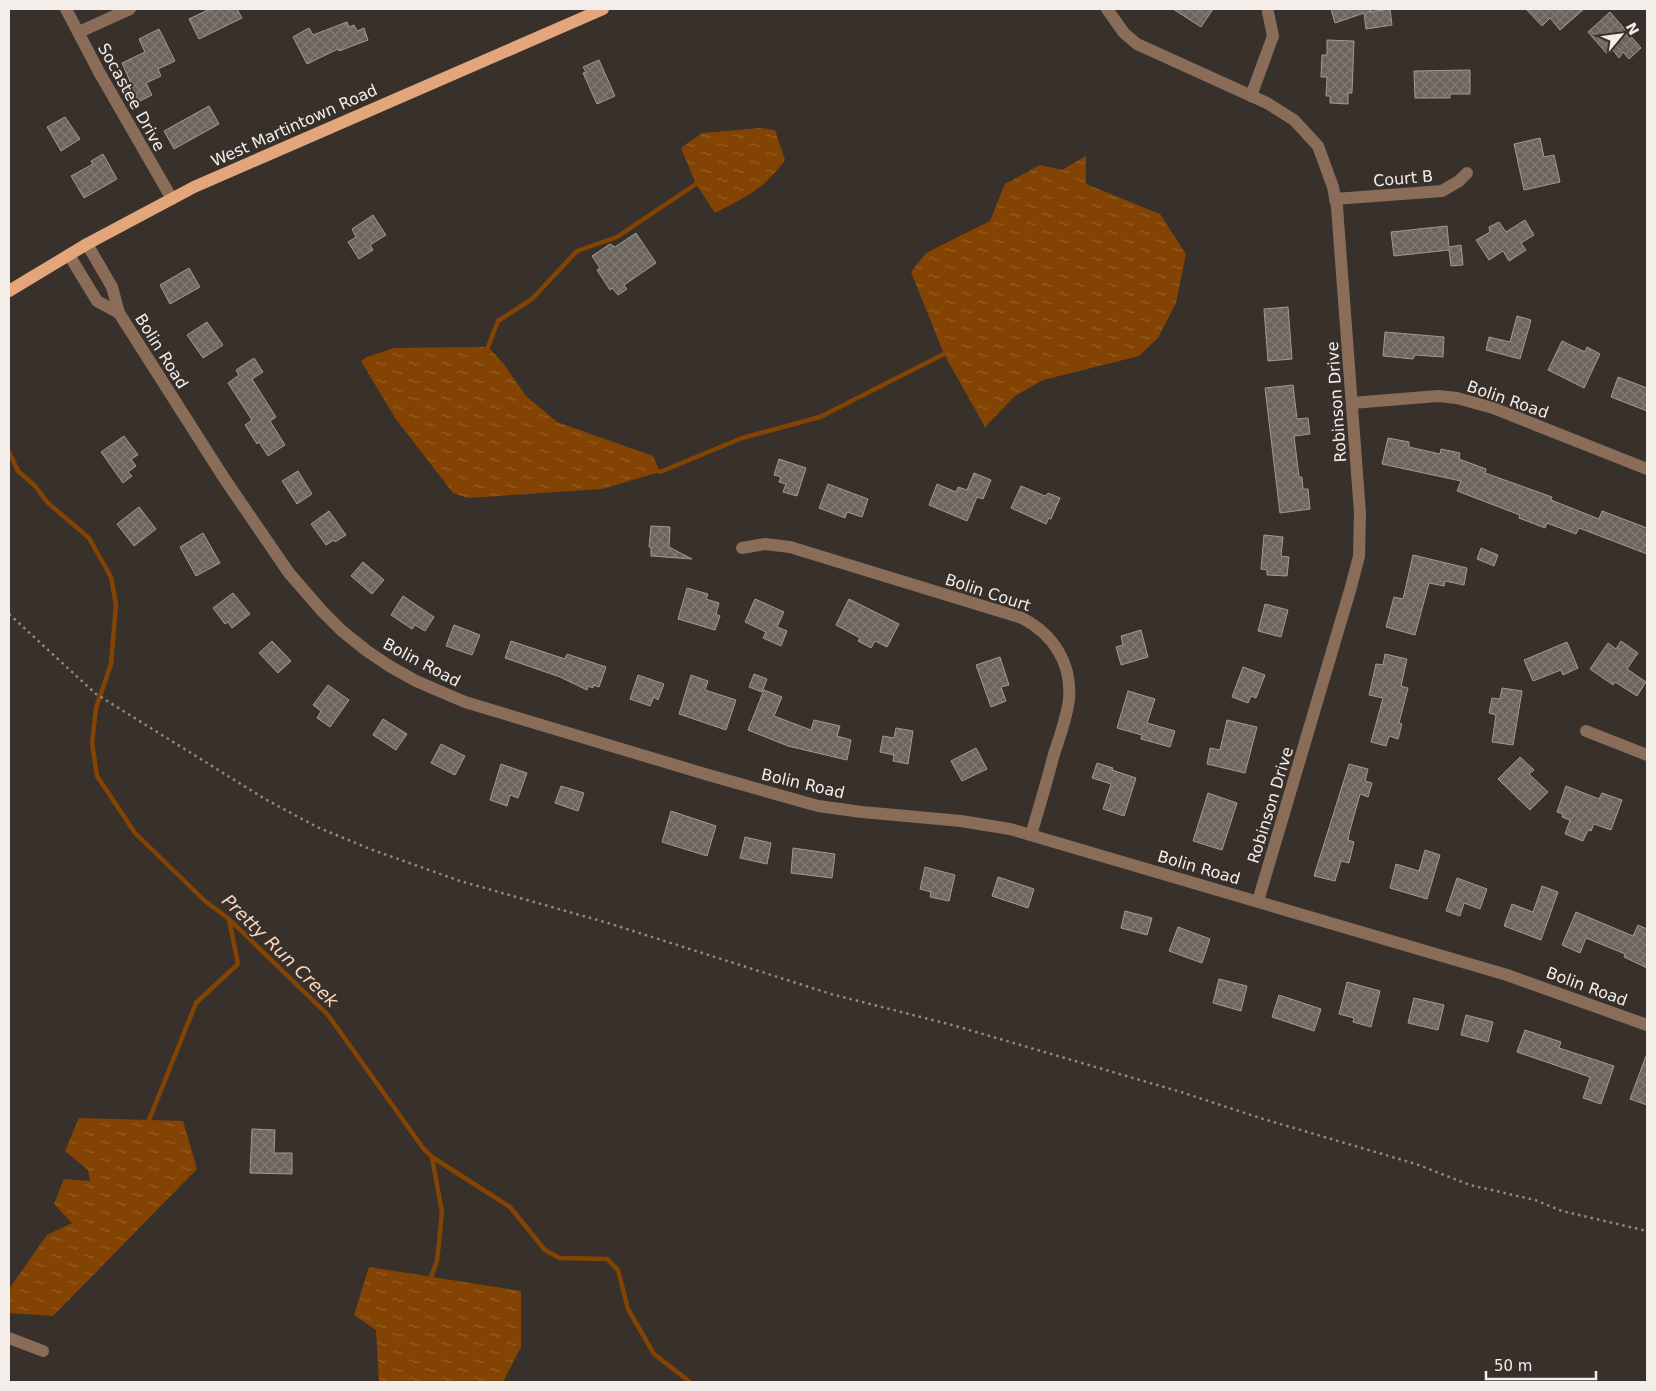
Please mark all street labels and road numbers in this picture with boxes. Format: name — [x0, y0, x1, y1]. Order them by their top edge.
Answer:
street label: Socastee Drive — [94, 40, 169, 155]
street label: West Martintown Road — [208, 80, 380, 171]
street label: Court B — [1372, 166, 1434, 191]
street label: Bolin Road — [131, 310, 192, 392]
street label: Robinson Drive — [1323, 341, 1350, 463]
street label: Bolin Road — [1465, 377, 1551, 422]
street label: Bolin Court — [943, 570, 1033, 615]
street label: Bolin Road — [380, 634, 464, 691]
street label: Robinson Drive — [1244, 745, 1297, 866]
street label: Bolin Road — [759, 765, 846, 802]
street label: Bolin Road — [1155, 847, 1242, 888]
street label: Bolin Road — [1544, 963, 1630, 1010]

